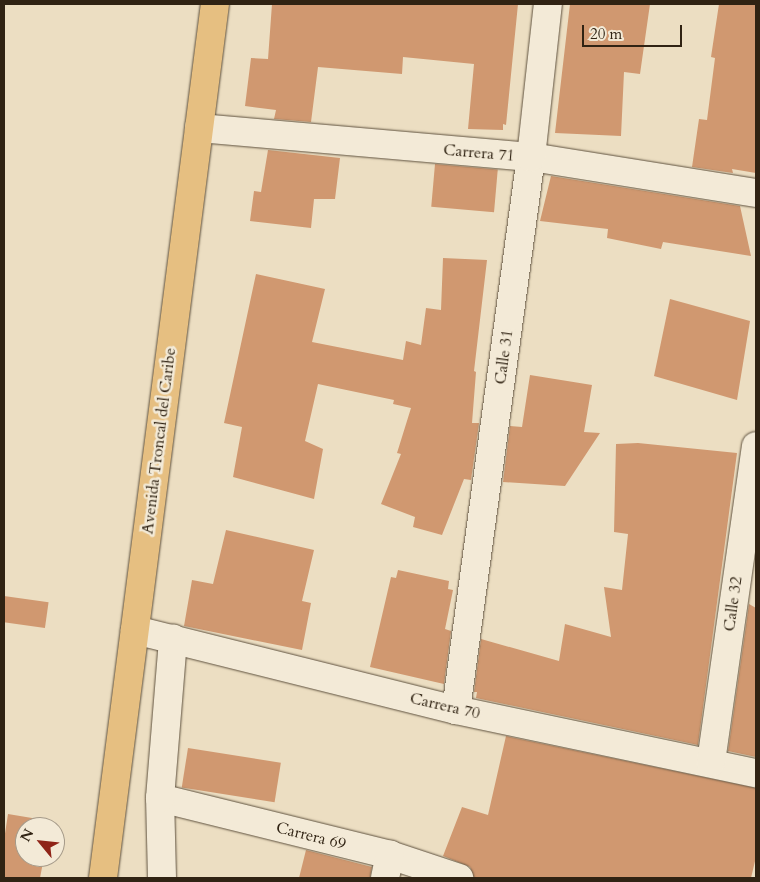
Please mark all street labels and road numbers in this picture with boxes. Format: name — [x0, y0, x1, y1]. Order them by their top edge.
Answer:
street label: Carrera 71 — [443, 140, 515, 166]
street label: Calle 31 — [491, 328, 517, 386]
street label: Avenida Troncal del Caribe — [138, 347, 180, 535]
street label: Calle 32 — [720, 575, 746, 633]
street label: Carrera 70 — [408, 689, 482, 723]
street label: Carrera 69 — [274, 818, 348, 854]

